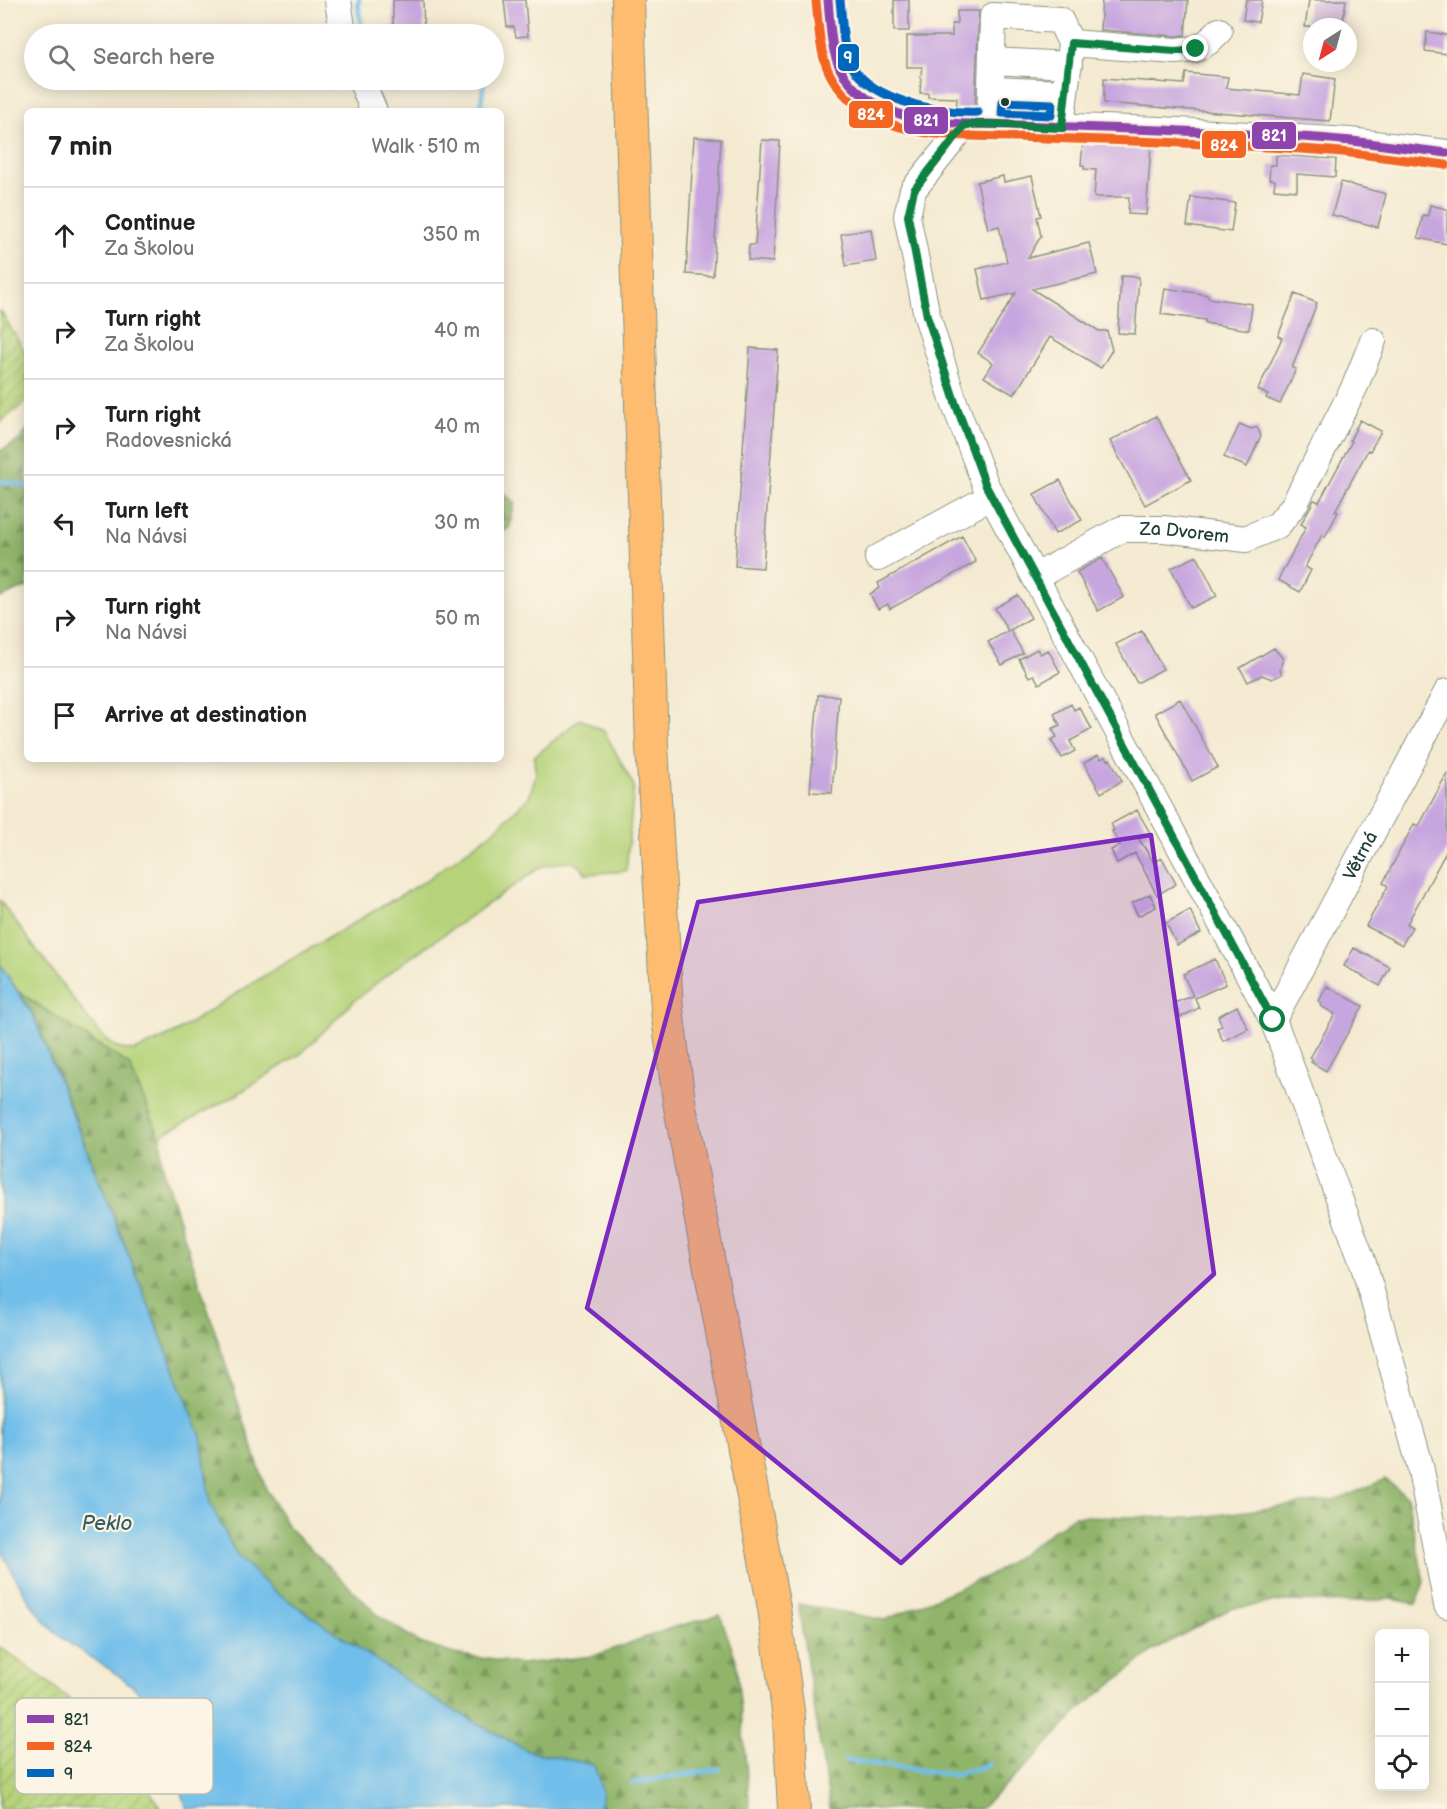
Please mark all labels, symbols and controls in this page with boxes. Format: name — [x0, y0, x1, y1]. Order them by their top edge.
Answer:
north arrow — [1303, 18, 1357, 72]
search box — [24, 24, 504, 90]
route end — [1182, 35, 1208, 61]
icon: search — [45, 41, 78, 74]
line badge: 9 — [837, 43, 860, 72]
text: Search here — [93, 44, 215, 71]
text: 9 — [843, 49, 853, 68]
unlabelled marker — [999, 96, 1011, 108]
line badge: 824 — [848, 100, 894, 129]
text: 824 — [857, 106, 886, 125]
line badge: 821 — [903, 106, 949, 135]
text: 821 — [913, 112, 939, 131]
line badge: 821 — [1251, 121, 1297, 150]
text: 821 — [1261, 127, 1287, 146]
line badge: 824 — [1201, 130, 1247, 159]
text: 7 min — [48, 132, 112, 163]
text: Walk · 510 m — [371, 135, 480, 159]
text: 824 — [1210, 137, 1239, 156]
text: Continue — [105, 210, 195, 237]
icon: ahead — [48, 219, 81, 252]
text: 350 m — [423, 223, 480, 247]
text: Za Školou — [105, 237, 194, 261]
text: Turn right — [105, 306, 201, 333]
icon: right — [48, 315, 81, 348]
text: 40 m — [434, 319, 480, 343]
text: Za Školou — [105, 333, 194, 357]
text: Turn right — [105, 402, 201, 429]
icon: right — [48, 411, 81, 444]
text: 40 m — [434, 415, 480, 439]
text: Radovesnická — [105, 429, 232, 453]
text: Turn left — [105, 498, 189, 525]
icon: left — [48, 507, 81, 540]
text: 30 m — [434, 511, 480, 535]
street label: Za Dvorem — [1139, 519, 1230, 548]
text: Na Návsi — [105, 525, 187, 549]
text: Turn right — [105, 594, 201, 621]
icon: right — [48, 603, 81, 636]
text: 50 m — [435, 607, 480, 631]
text: Na Návsi — [105, 621, 187, 645]
icon: arrive — [48, 699, 81, 732]
text: Arrive at destination — [105, 702, 307, 729]
street label: Větrná — [1339, 828, 1382, 884]
route start — [1259, 1006, 1285, 1032]
water label: Peklo — [82, 1512, 132, 1536]
map controls — [1375, 1629, 1429, 1791]
button: + — [1375, 1629, 1429, 1683]
button: − — [1375, 1683, 1429, 1737]
legend — [15, 1698, 213, 1794]
text: 821 — [64, 1711, 89, 1730]
button: locate — [1375, 1737, 1429, 1791]
text: 824 — [64, 1738, 93, 1757]
text: 9 — [64, 1765, 73, 1784]

